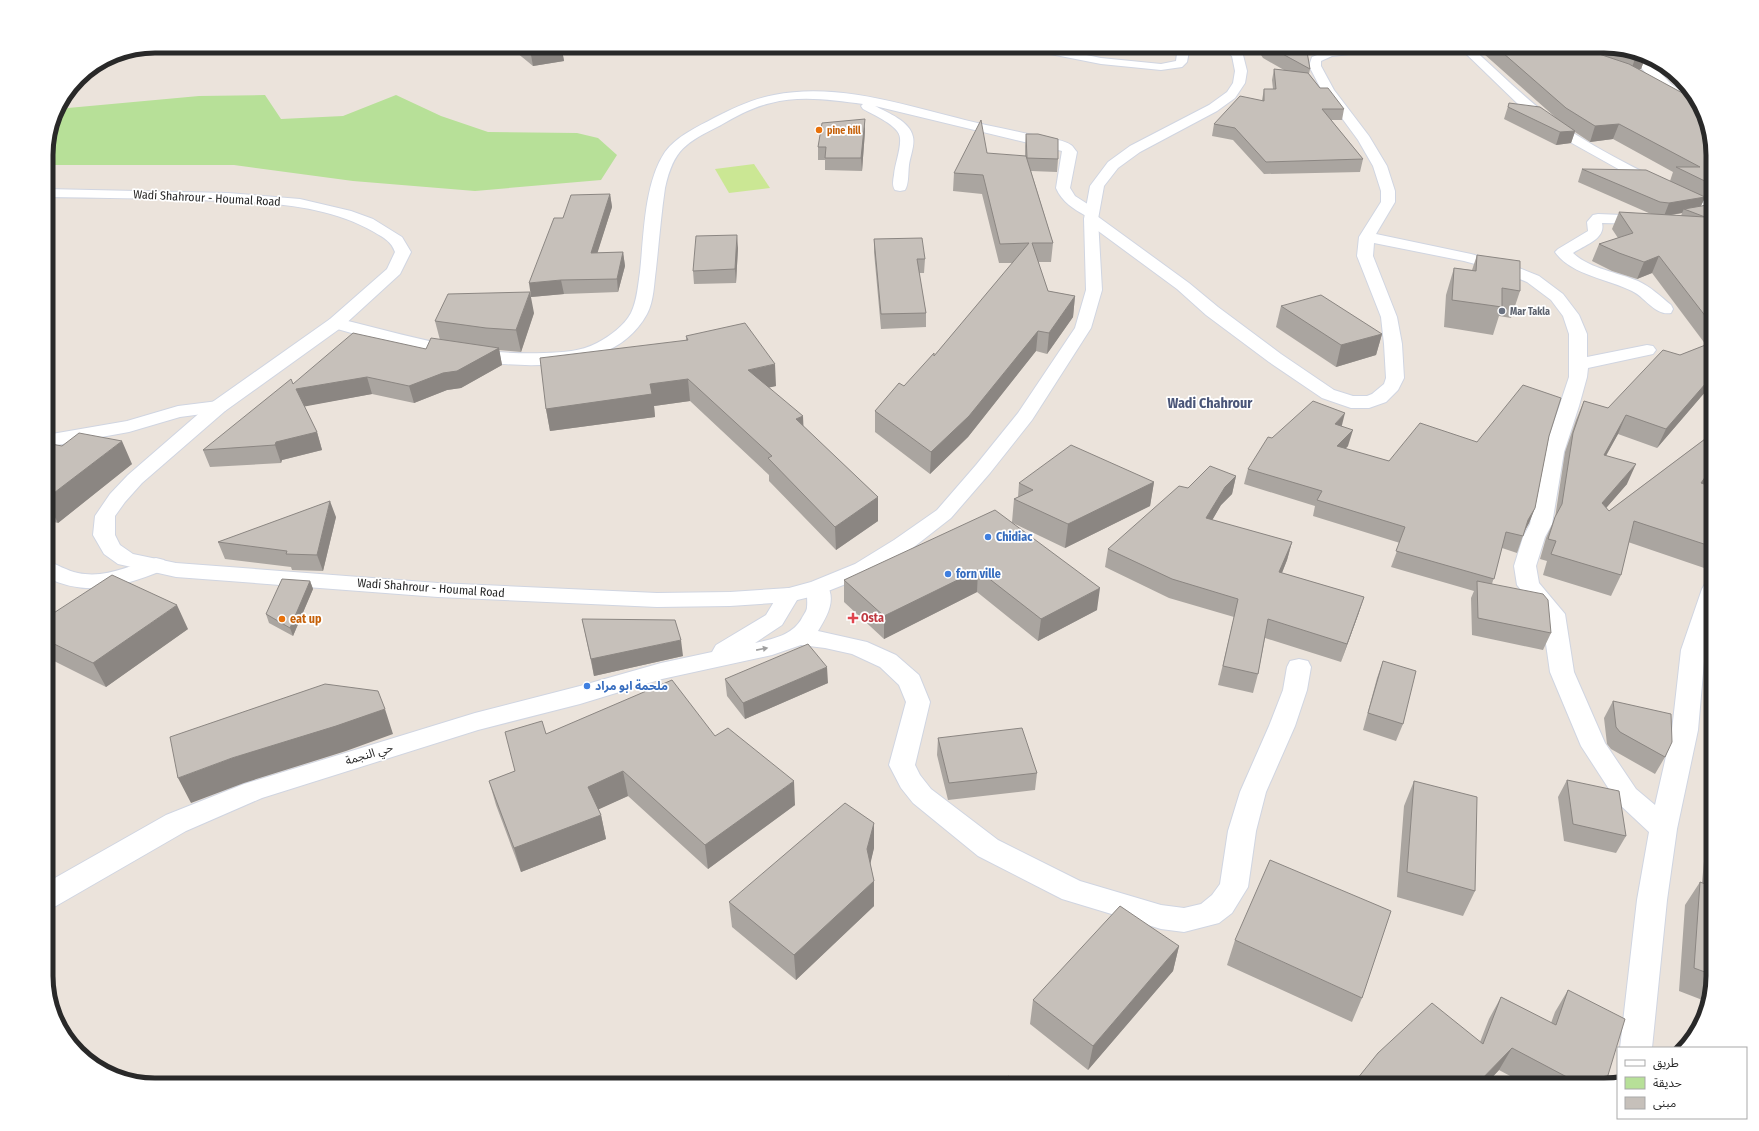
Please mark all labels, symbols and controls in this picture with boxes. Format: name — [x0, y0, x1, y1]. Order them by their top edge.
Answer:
marker: pine hill — [814, 125, 824, 135]
place label: pine hill — [827, 125, 861, 137]
street label: Wadi Shahrour - Houmal Road — [133, 187, 281, 209]
marker: Mar Takla — [1497, 306, 1507, 316]
place label: Mar Takla — [1510, 306, 1550, 318]
district label: Wadi Chahrour — [1168, 395, 1253, 412]
place label: Chidiac — [996, 530, 1033, 544]
marker: Chidiac — [983, 532, 993, 542]
place label: forn ville — [956, 567, 1001, 581]
marker: forn ville — [943, 569, 953, 579]
street label: Wadi Shahrour - Houmal Road — [357, 576, 505, 600]
place label: Osta — [861, 611, 884, 625]
place label: eat up — [290, 612, 322, 626]
marker: Osta — [848, 613, 858, 623]
marker: eat up — [277, 614, 287, 624]
one-way arrow — [755, 646, 768, 652]
place label: ملحمة ابو مراد — [595, 679, 668, 693]
marker: ملحمة ابو مراد — [582, 681, 592, 691]
street label: حي النجمة — [343, 740, 395, 771]
legend — [1617, 1047, 1747, 1119]
text: طريق — [1653, 1056, 1679, 1071]
text: حديقة — [1653, 1076, 1682, 1090]
text: مبنى — [1653, 1096, 1676, 1110]

